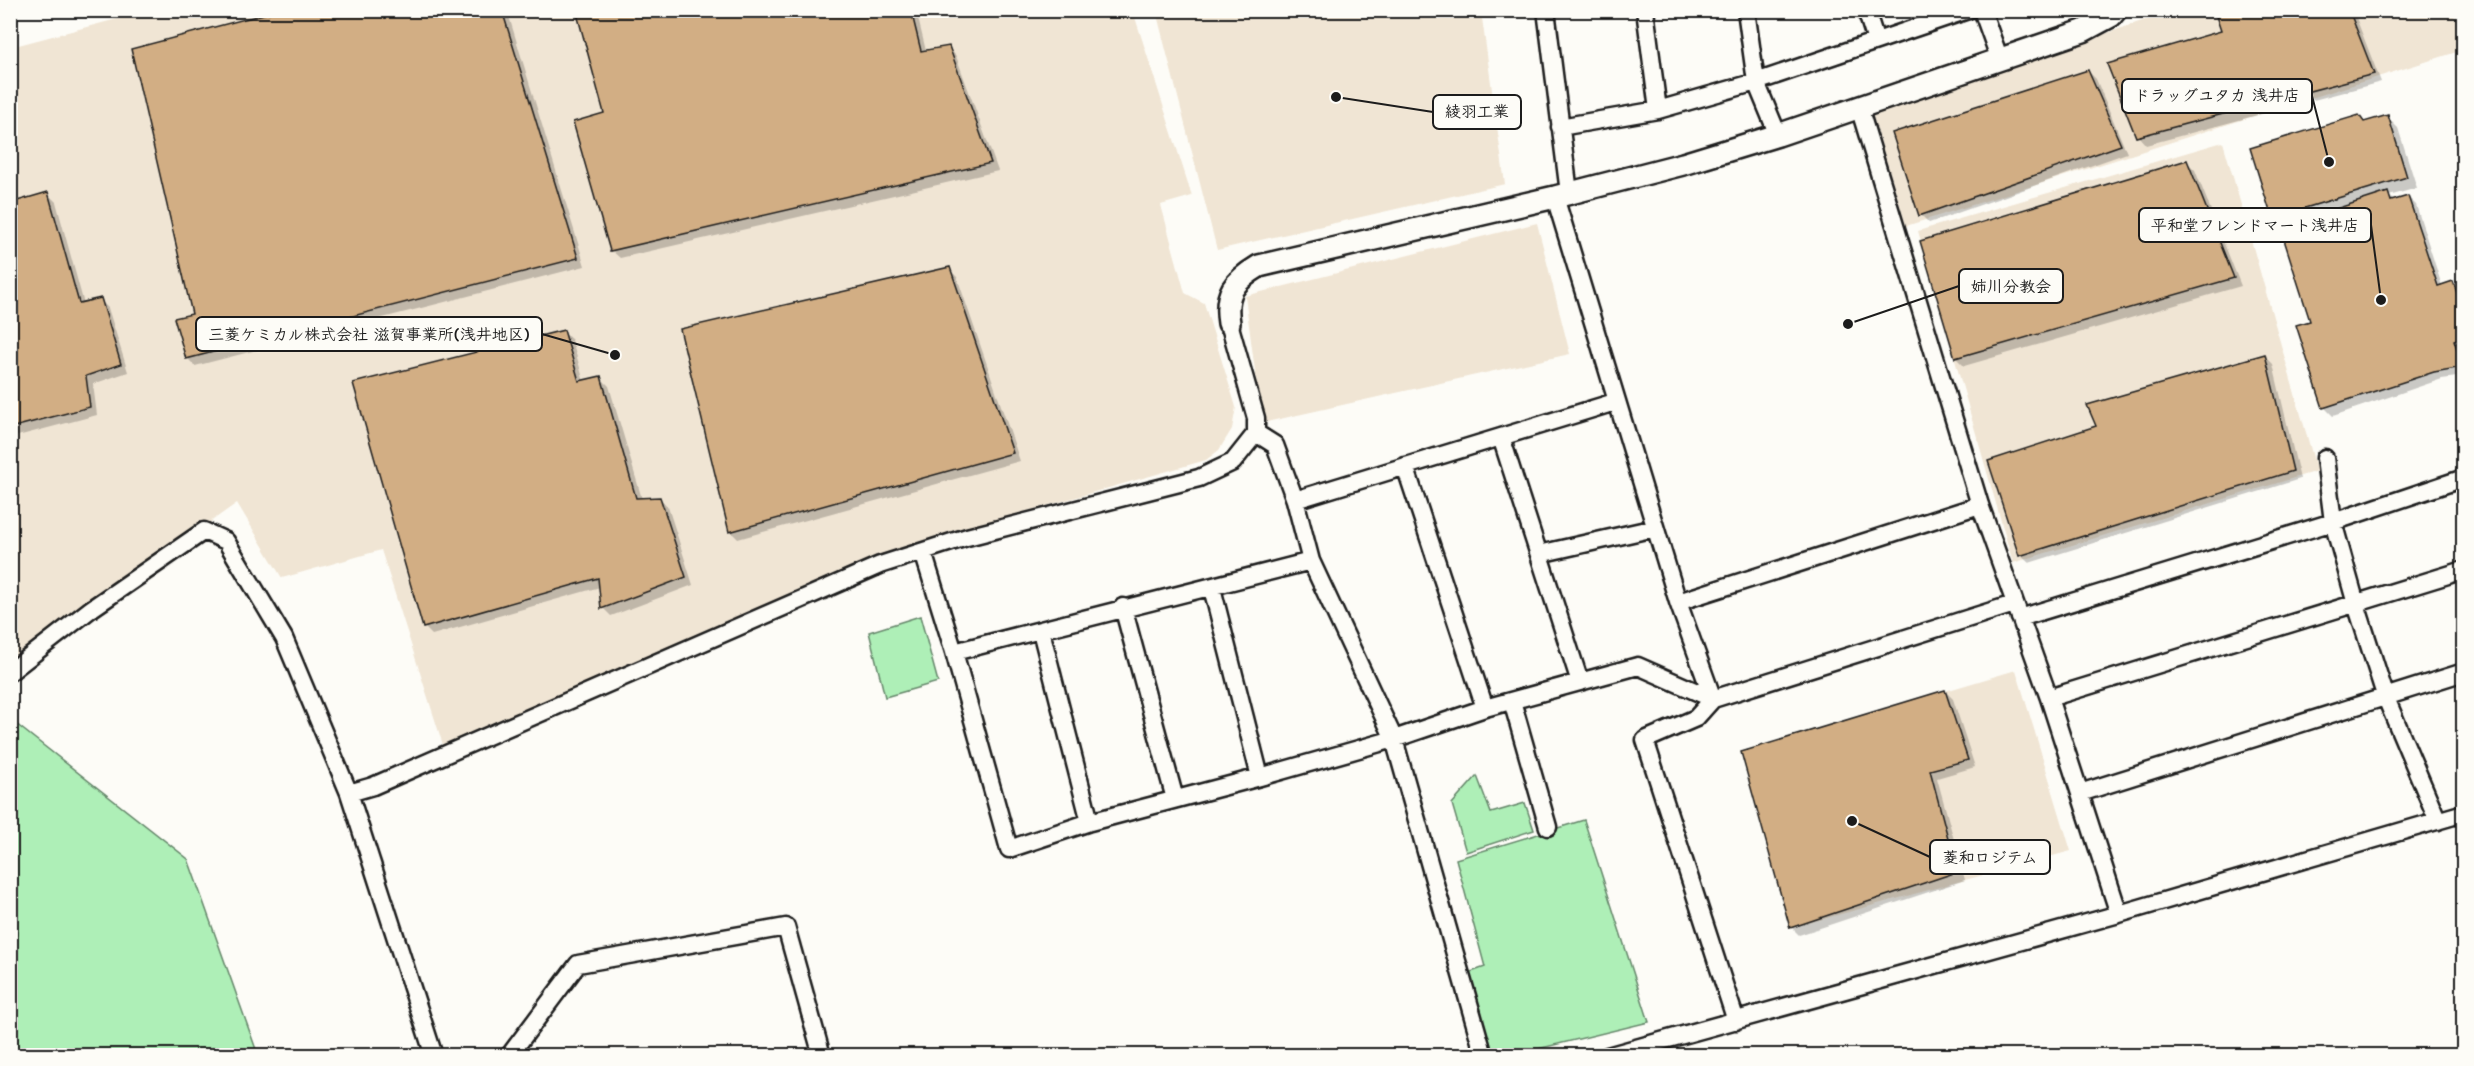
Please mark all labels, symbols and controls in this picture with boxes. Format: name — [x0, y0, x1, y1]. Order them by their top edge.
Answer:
callout: ドラッグユタカ 浅井店 — [2122, 79, 2312, 113]
text: ドラッグユタカ 浅井店 — [2134, 84, 2300, 105]
callout: 綾羽工業 — [1433, 95, 1521, 129]
text: 綾羽工業 — [1445, 100, 1509, 121]
callout: 平和堂フレンドマート浅井店 — [2139, 208, 2371, 242]
text: 平和堂フレンドマート浅井店 — [2151, 214, 2359, 235]
callout: 姉川分教会 — [1959, 269, 2063, 303]
text: 姉川分教会 — [1971, 275, 2051, 296]
callout: 三菱ケミカル株式会社 滋賀事業所(浅井地区) — [196, 317, 542, 351]
text: 三菱ケミカル株式会社 滋賀事業所(浅井地区) — [208, 323, 530, 344]
callout: 菱和ロジテム — [1930, 840, 2050, 874]
text: 菱和ロジテム — [1942, 846, 2038, 867]

